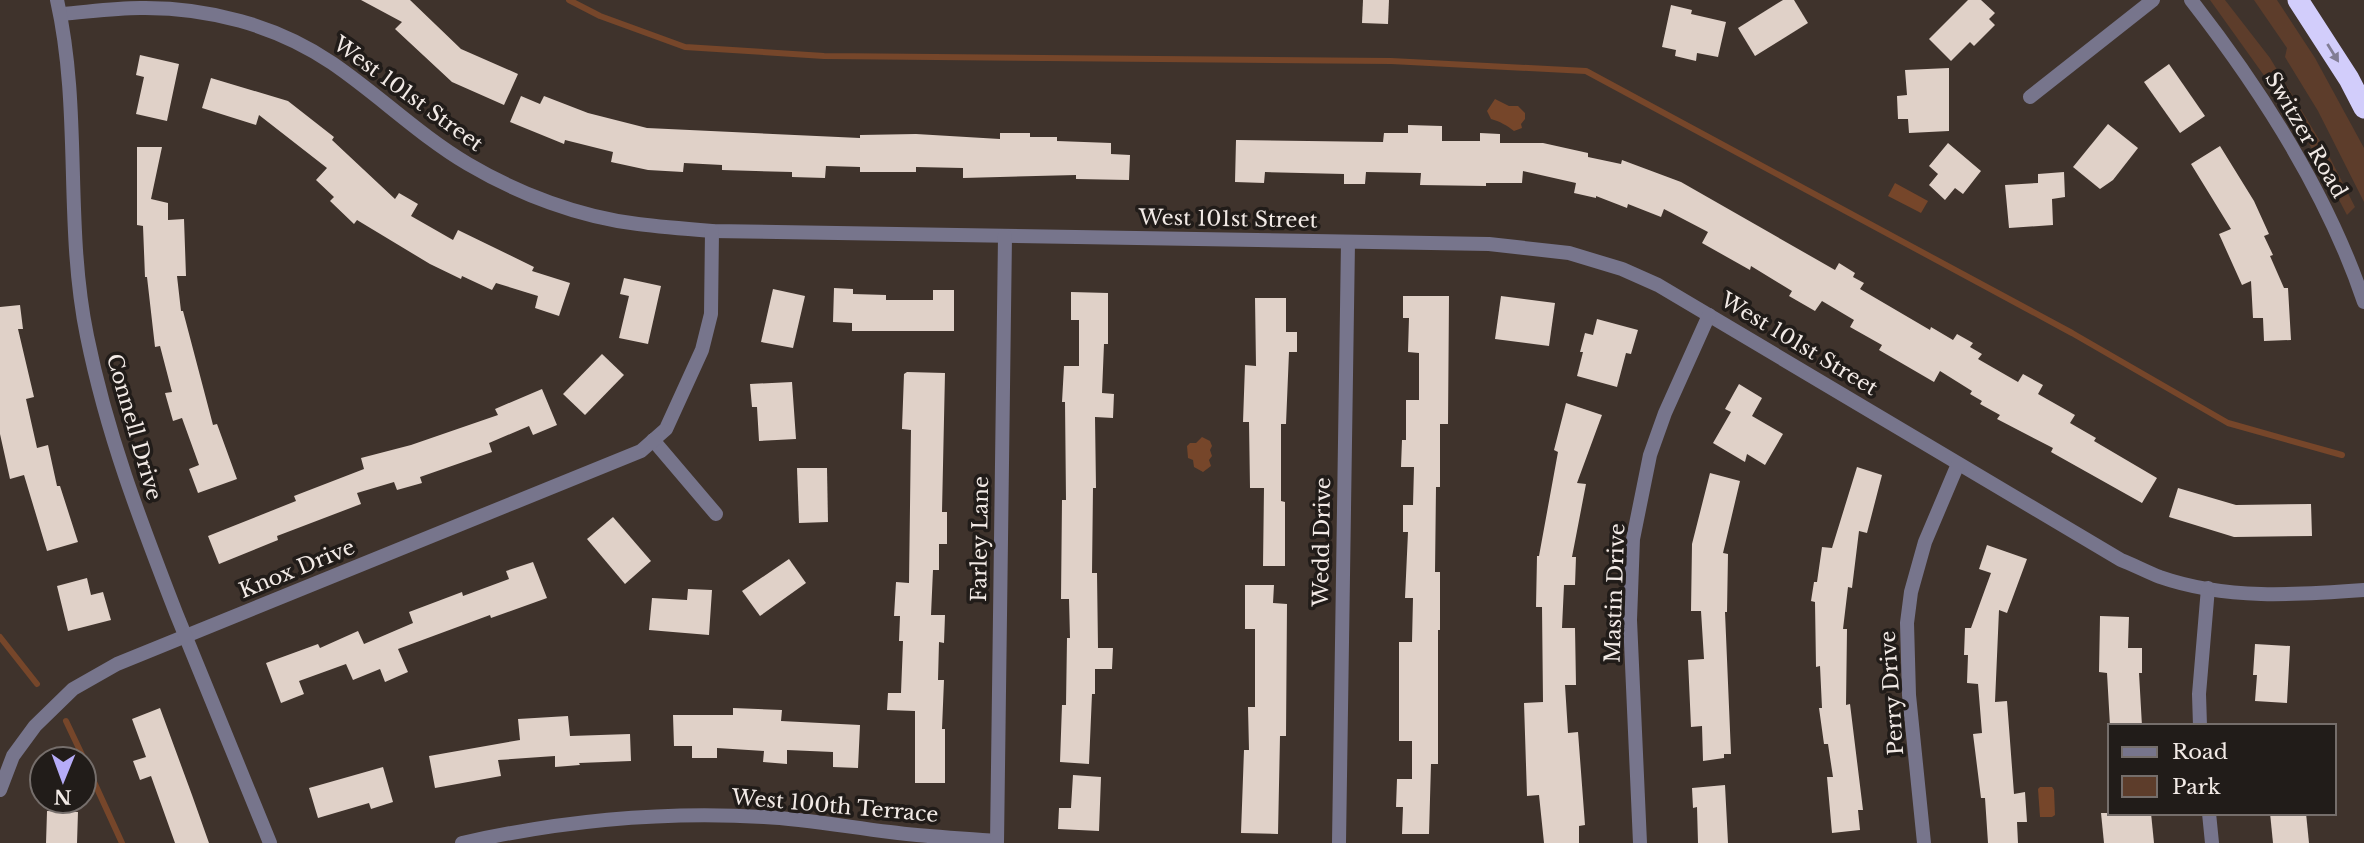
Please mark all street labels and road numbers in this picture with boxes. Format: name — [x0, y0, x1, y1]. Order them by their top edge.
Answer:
street label: West 101st Street — [327, 30, 488, 157]
street label: Switzer Road — [2259, 67, 2353, 203]
street label: West 101st Street — [1137, 204, 1318, 234]
street label: West 101st Street — [1715, 286, 1882, 401]
street label: Connell Drive — [101, 351, 167, 503]
street label: Farley Lane — [966, 476, 994, 602]
street label: Wedd Drive — [1308, 477, 1336, 608]
street label: Mastin Drive — [1600, 523, 1630, 663]
street label: Knox Drive — [235, 534, 359, 604]
street label: Perry Drive — [1875, 630, 1909, 756]
street label: West 100th Terrace — [730, 784, 939, 828]

